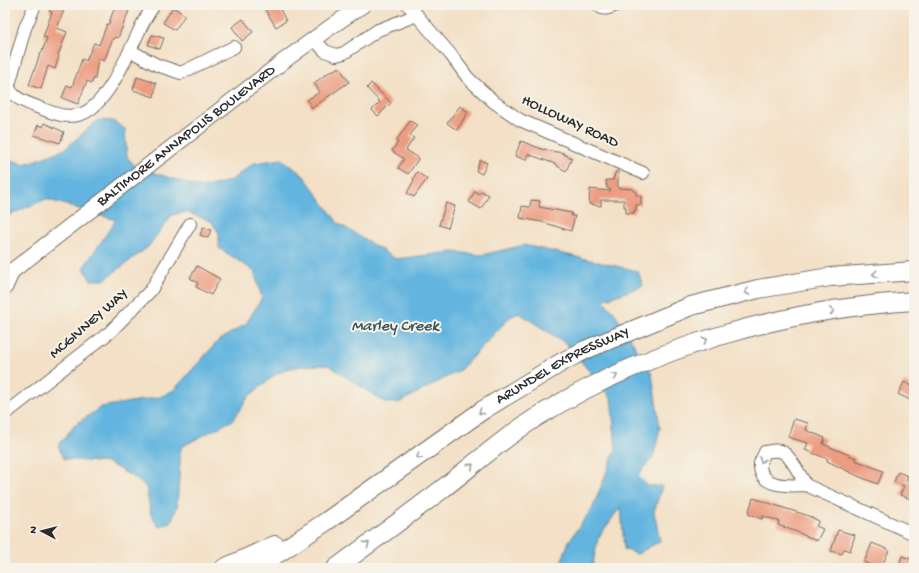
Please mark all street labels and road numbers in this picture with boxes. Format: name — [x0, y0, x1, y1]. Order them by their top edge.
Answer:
street label: BALTIMORE ANNAPOLIS BOULEVARD — [93, 61, 280, 211]
street label: HOLLOWAY ROAD — [519, 92, 622, 152]
street label: MCGIVNEY WAY — [46, 285, 132, 363]
street label: ARUNDEL EXPRESSWAY — [493, 324, 632, 409]

